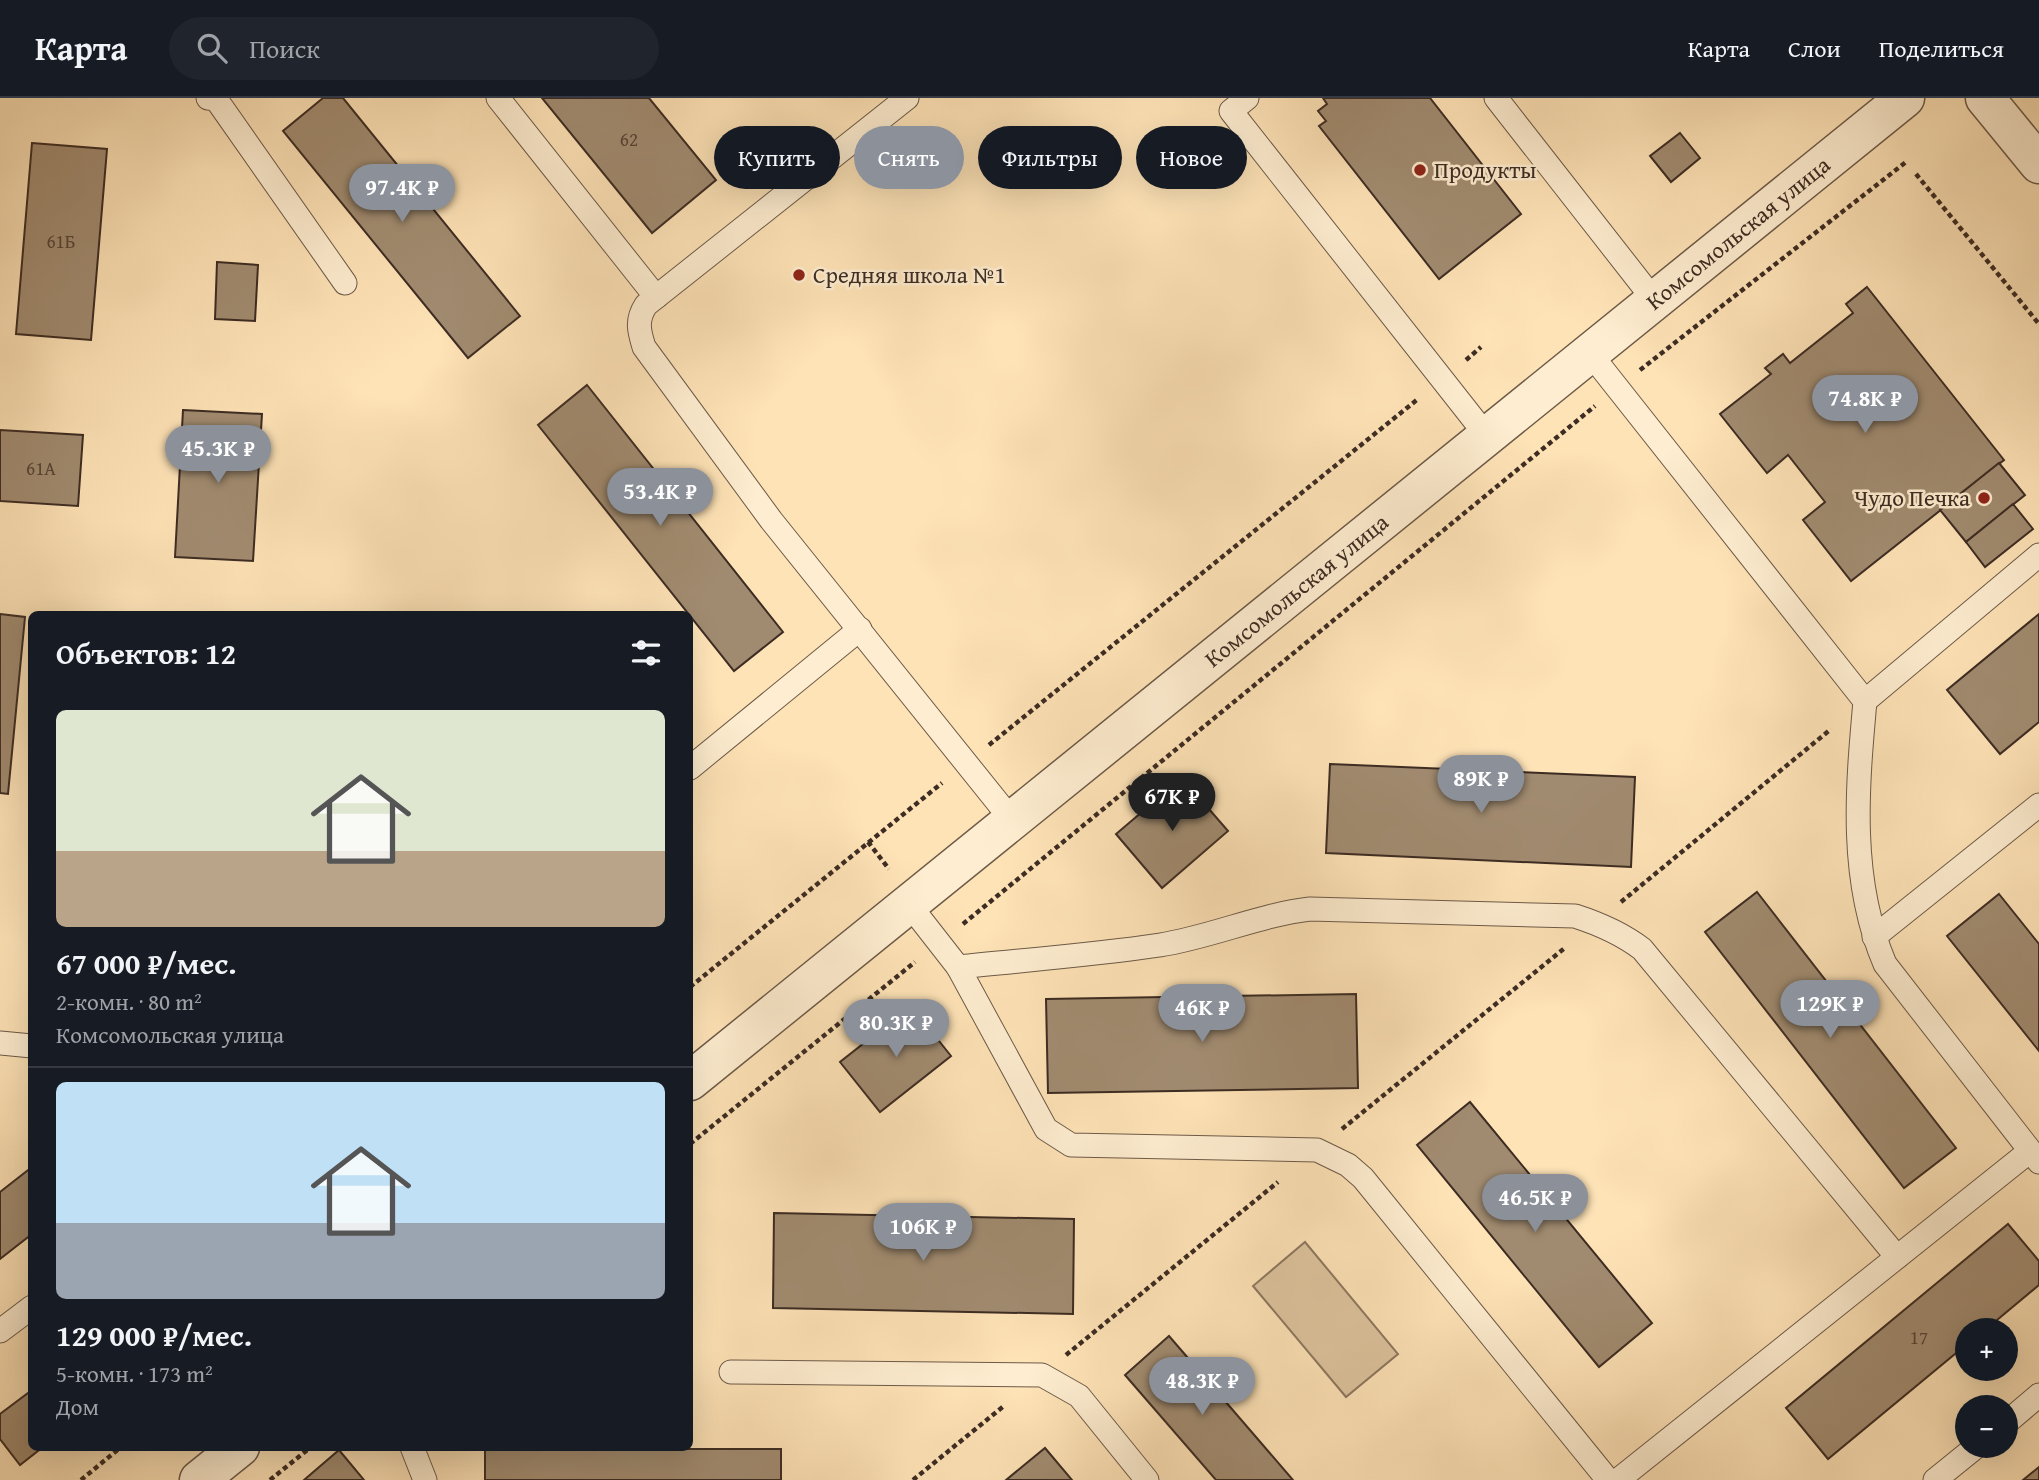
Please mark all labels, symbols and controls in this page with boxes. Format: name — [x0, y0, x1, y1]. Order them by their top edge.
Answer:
search box — [169, 17, 659, 80]
text: Карта — [35, 24, 127, 72]
icon: search — [193, 29, 231, 67]
text: Поиск — [249, 29, 320, 68]
text: Карта — [1688, 31, 1750, 66]
text: Слои — [1788, 31, 1841, 66]
text: Поделиться — [1879, 31, 2004, 66]
house number: 62 — [620, 125, 638, 153]
chip: Купить — [714, 126, 840, 189]
chip: Снять — [854, 126, 964, 189]
chip: Фильтры — [978, 126, 1122, 189]
chip: Новое — [1136, 126, 1247, 189]
street label: Комсомольская улица — [1639, 148, 1837, 317]
place label: Продукты — [1434, 153, 1536, 186]
marker: Продукты — [1412, 162, 1428, 178]
pin: 97.4K ₽ — [337, 164, 467, 224]
text: 97.4K ₽ — [365, 170, 439, 203]
house number: 61Б — [46, 227, 76, 255]
place label: Средняя школа №1 — [813, 258, 1006, 291]
marker: Средняя школа №1 — [791, 267, 807, 283]
pin: 74.8K ₽ — [1800, 376, 1930, 435]
text: 74.8K ₽ — [1828, 381, 1902, 414]
pin: 45.3K ₽ — [153, 426, 283, 485]
text: 45.3K ₽ — [181, 431, 255, 464]
house number: 61А — [26, 454, 56, 482]
pin: 53.4K ₽ — [595, 468, 725, 528]
text: 53.4K ₽ — [623, 474, 697, 507]
place label: Чудо Печка — [1854, 481, 1970, 514]
marker: Чудо Печка — [1976, 490, 1992, 506]
street label: Комсомольская улица — [1197, 505, 1395, 675]
text: Объектов: 12 — [56, 631, 236, 675]
icon: filters — [627, 634, 665, 672]
icon: home — [298, 756, 424, 882]
pin: 89K ₽ — [1432, 756, 1530, 815]
text: 89K ₽ — [1453, 761, 1509, 794]
pin: 67K ₽ — [1123, 774, 1221, 833]
text: 67K ₽ — [1144, 779, 1200, 812]
text: 67 000 ₽/мес. — [56, 941, 237, 985]
pin: 129K ₽ — [1773, 981, 1887, 1040]
pin: 46K ₽ — [1153, 984, 1251, 1044]
text: 2-комн. · 80 m² — [56, 985, 202, 1018]
text: 129K ₽ — [1796, 986, 1864, 1019]
text: 46K ₽ — [1174, 990, 1230, 1023]
pin: 80.3K ₽ — [831, 1000, 961, 1059]
text: 80.3K ₽ — [859, 1005, 933, 1038]
text: Комсомольская улица — [56, 1018, 284, 1051]
icon: home — [298, 1128, 424, 1254]
pin: 46.5K ₽ — [1470, 1174, 1600, 1234]
text: 46.5K ₽ — [1498, 1180, 1572, 1213]
pin: 106K ₽ — [866, 1204, 980, 1263]
text: 106K ₽ — [889, 1209, 957, 1242]
text: 129 000 ₽/мес. — [56, 1313, 252, 1357]
map controls — [1955, 1318, 2018, 1458]
button: + — [1955, 1318, 2018, 1381]
house number: 17 — [1910, 1323, 1928, 1351]
text: 5-комн. · 173 m² — [56, 1357, 213, 1390]
pin: 48.3K ₽ — [1137, 1358, 1267, 1417]
text: 48.3K ₽ — [1165, 1363, 1239, 1396]
text: Дом — [56, 1390, 99, 1423]
button: − — [1955, 1395, 2018, 1458]

